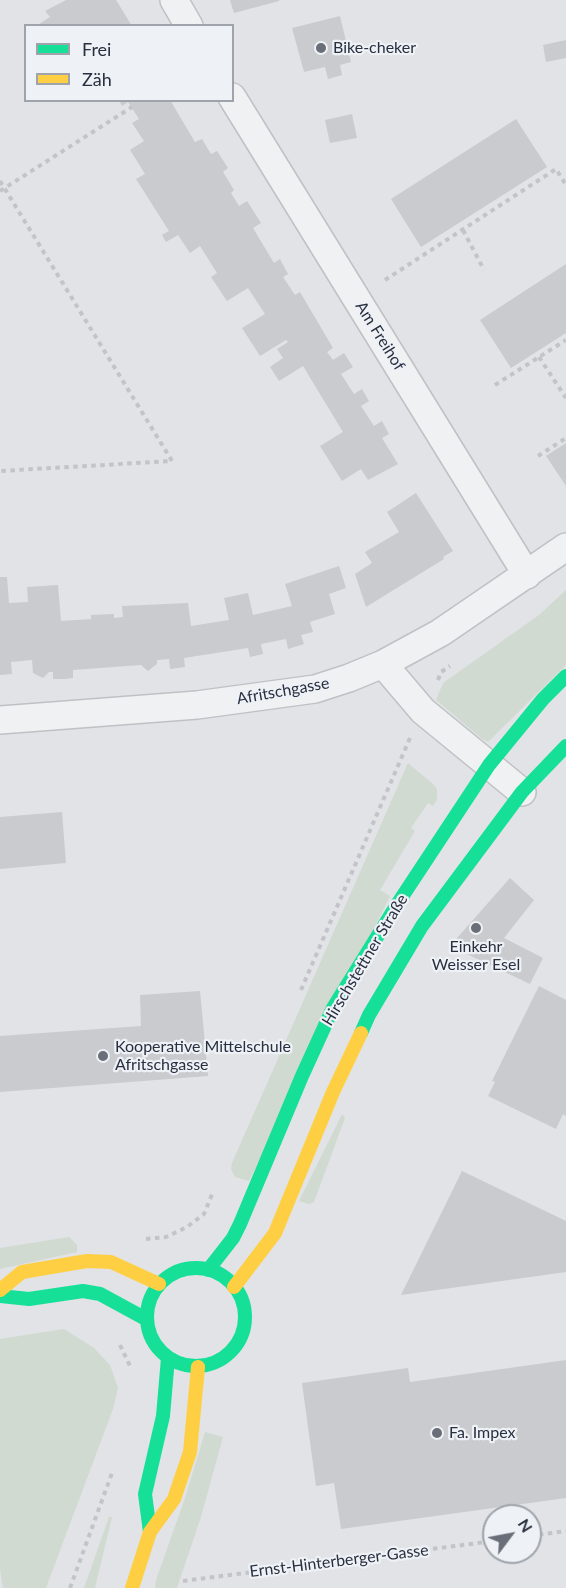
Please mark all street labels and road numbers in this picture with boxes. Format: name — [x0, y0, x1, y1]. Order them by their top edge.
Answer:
street label: Am Freihof — [351, 298, 409, 374]
street label: Afritschgasse — [235, 673, 331, 709]
street label: Hirschstettner Straße — [318, 891, 412, 1029]
street label: Ernst-Hinterberger-Gasse — [248, 1540, 430, 1582]

